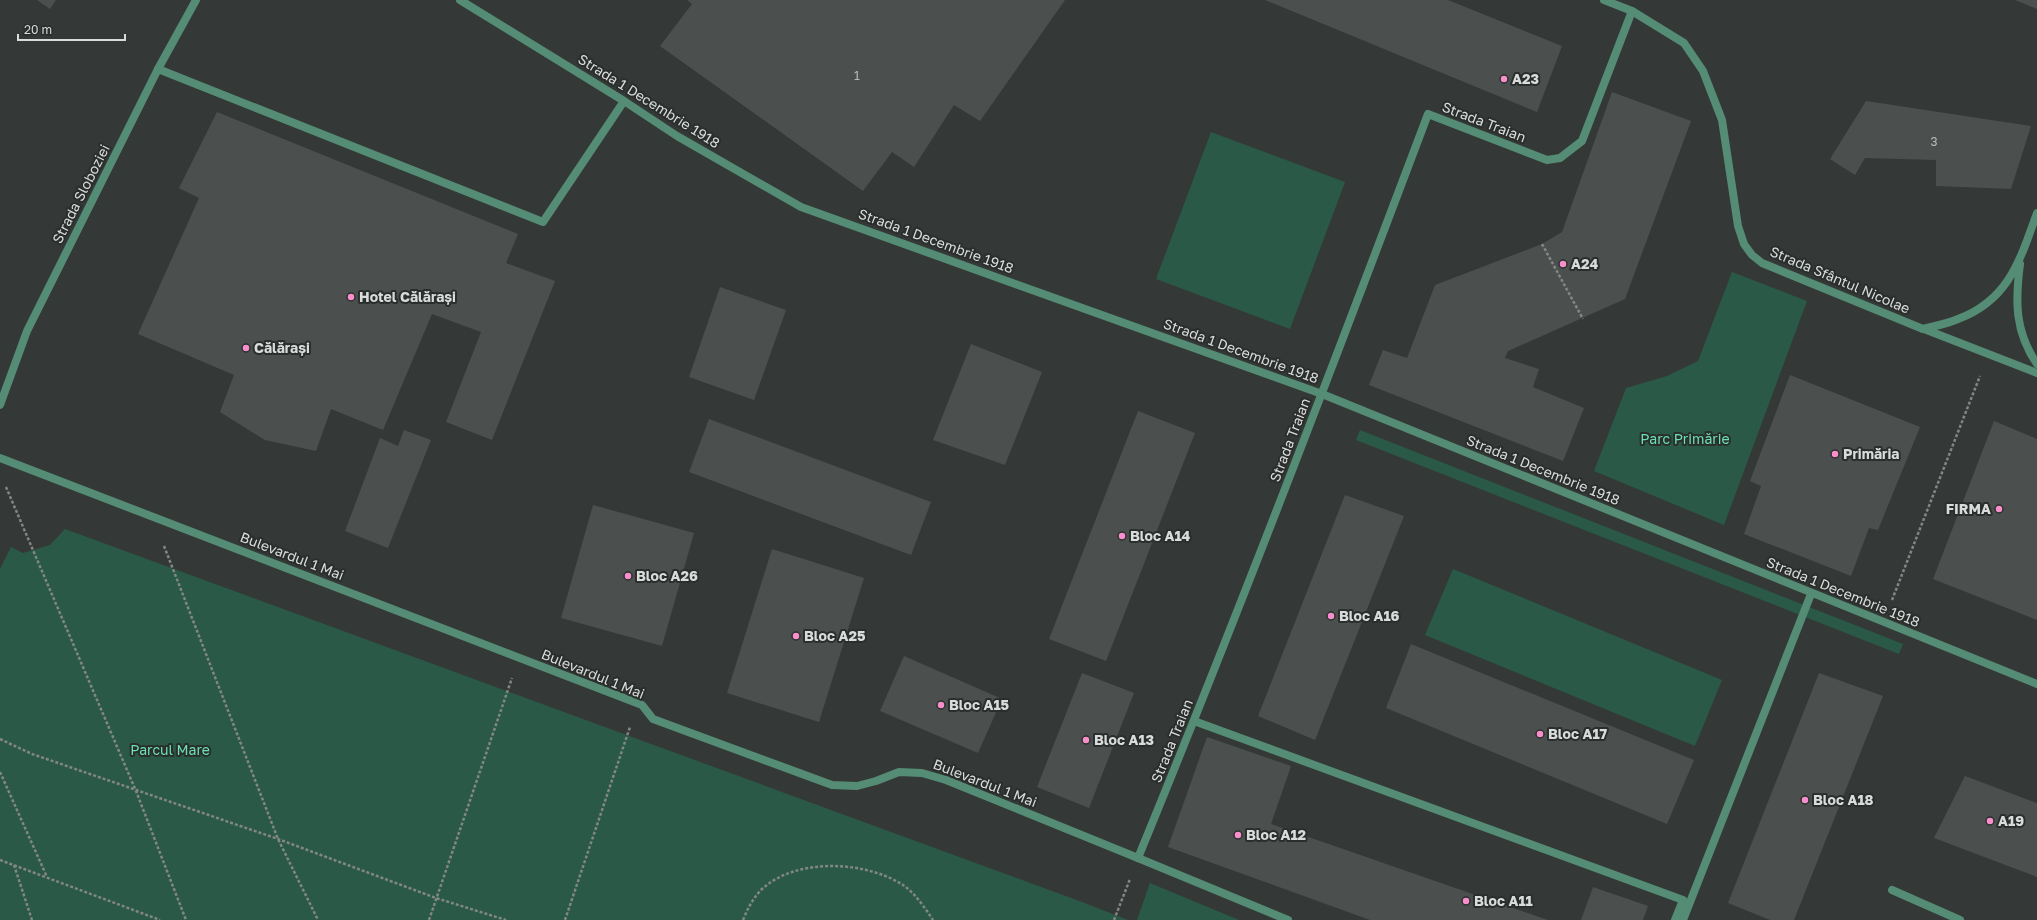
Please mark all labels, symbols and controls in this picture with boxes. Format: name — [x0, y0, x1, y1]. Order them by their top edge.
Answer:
scale bar — [18, 16, 125, 42]
text: 20 m — [24, 22, 52, 37]
street label: Strada 1 Decembrie 1918 — [575, 50, 723, 151]
house number: 1 — [854, 68, 860, 83]
place label: A23 — [1512, 70, 1539, 87]
marker: A23 — [1499, 74, 1509, 84]
street label: Strada Traian — [1440, 98, 1529, 145]
house number: 3 — [1930, 134, 1938, 149]
street label: Strada Sloboziei — [48, 141, 113, 246]
street label: Strada 1 Decembrie 1918 — [856, 205, 1016, 277]
street label: Strada Sfântul Nicolae — [1768, 242, 1913, 317]
place label: A24 — [1571, 255, 1598, 272]
marker: A24 — [1558, 259, 1568, 269]
place label: Hotel Călărași — [359, 288, 456, 305]
marker: Hotel Călărași — [346, 292, 356, 302]
street label: Strada 1 Decembrie 1918 — [1161, 315, 1321, 387]
place label: Călărași — [254, 339, 310, 356]
marker: Călărași — [241, 343, 251, 353]
street label: Strada Traian — [1266, 395, 1313, 484]
park label: Parc Primărie — [1640, 430, 1730, 447]
street label: Strada 1 Decembrie 1918 — [1464, 431, 1622, 508]
place label: Primăria — [1843, 445, 1899, 462]
marker: Primăria — [1830, 449, 1840, 459]
place label: FIRMA — [1946, 500, 1991, 517]
marker: FIRMA — [1994, 504, 2004, 514]
place label: Bloc A14 — [1130, 527, 1191, 544]
street label: Bulevardul 1 Mai — [238, 528, 346, 583]
marker: Bloc A14 — [1117, 531, 1127, 541]
street label: Strada 1 Decembrie 1918 — [1764, 553, 1922, 630]
place label: Bloc A26 — [636, 567, 698, 584]
marker: Bloc A26 — [623, 571, 633, 581]
place label: Bloc A16 — [1339, 607, 1400, 624]
marker: Bloc A16 — [1326, 611, 1336, 621]
place label: Bloc A25 — [804, 627, 866, 644]
marker: Bloc A25 — [791, 631, 801, 641]
street label: Bulevardul 1 Mai — [539, 645, 647, 702]
place label: Bloc A15 — [949, 696, 1010, 713]
street label: Strada Traian — [1147, 697, 1196, 785]
marker: Bloc A15 — [936, 700, 946, 710]
place label: Bloc A17 — [1548, 725, 1608, 742]
marker: Bloc A17 — [1535, 729, 1545, 739]
place label: Bloc A13 — [1094, 731, 1154, 748]
marker: Bloc A13 — [1081, 735, 1091, 745]
park label: Parcul Mare — [130, 741, 210, 758]
street label: Bulevardul 1 Mai — [931, 755, 1039, 810]
place label: Bloc A18 — [1813, 791, 1874, 808]
marker: Bloc A18 — [1800, 795, 1810, 805]
place label: A19 — [1998, 812, 2024, 829]
marker: A19 — [1985, 816, 1995, 826]
place label: Bloc A12 — [1246, 826, 1307, 843]
marker: Bloc A12 — [1233, 830, 1243, 840]
place label: Bloc A11 — [1474, 892, 1533, 909]
marker: Bloc A11 — [1461, 896, 1471, 906]

